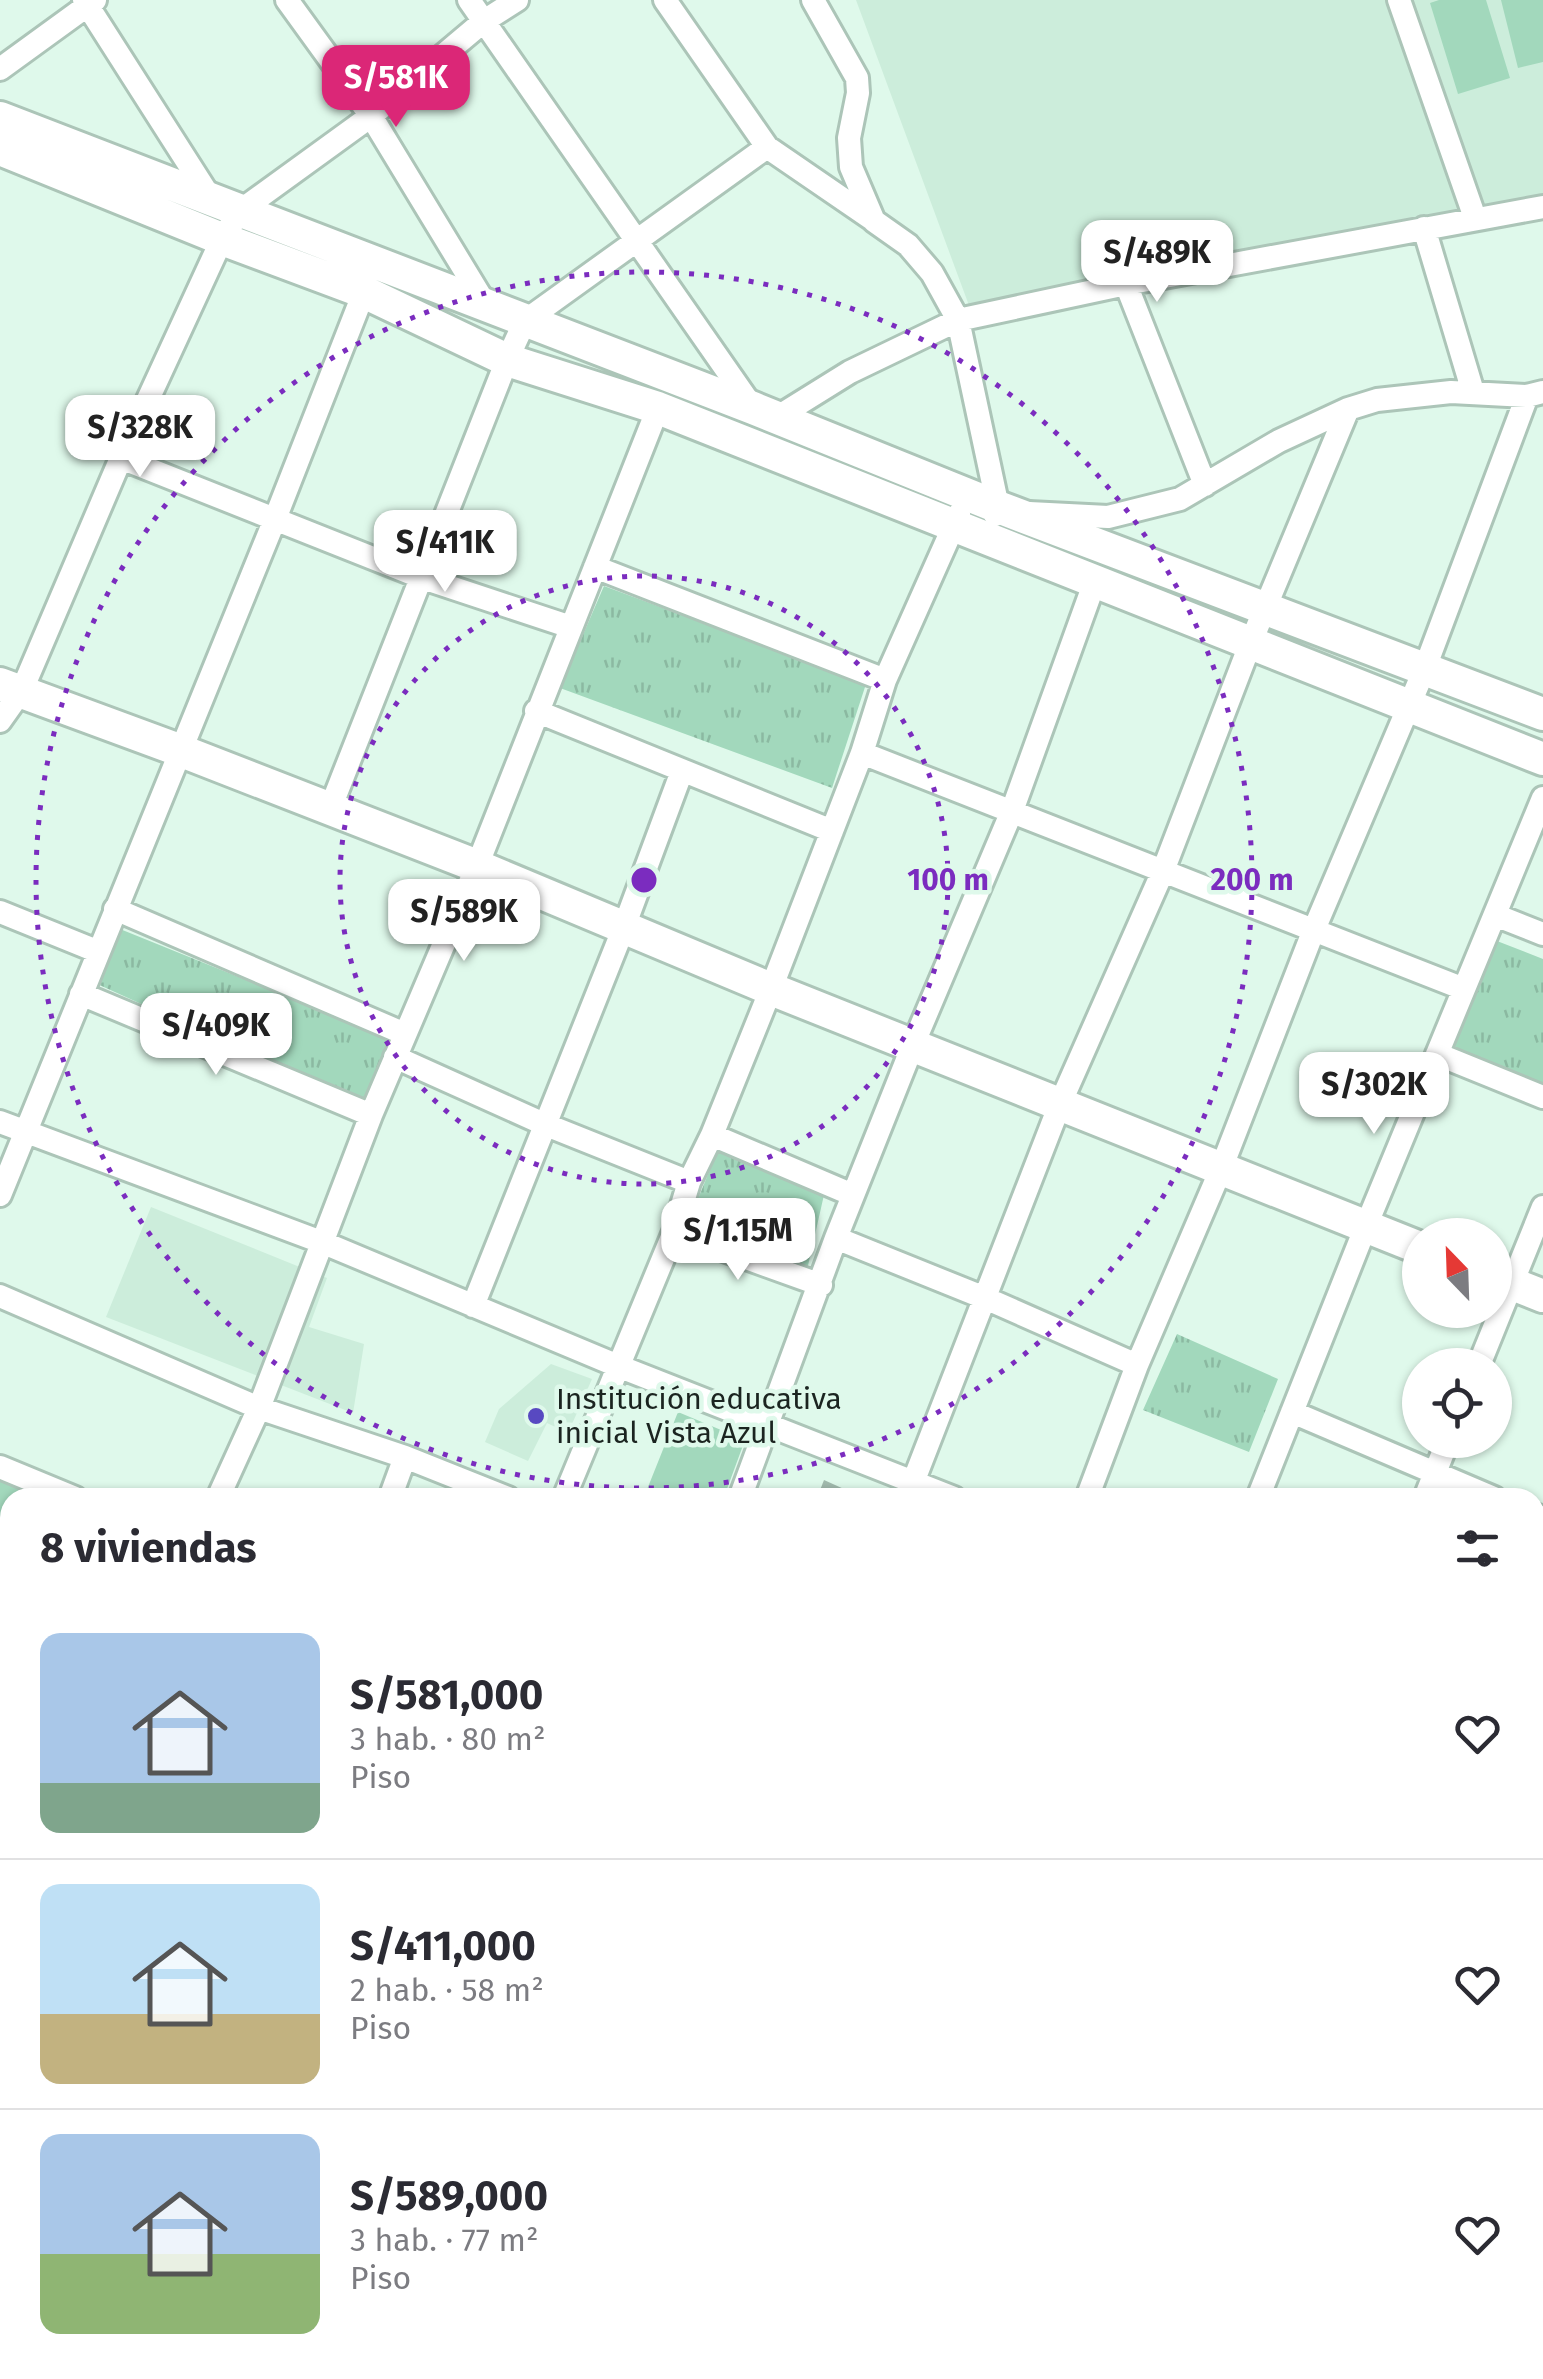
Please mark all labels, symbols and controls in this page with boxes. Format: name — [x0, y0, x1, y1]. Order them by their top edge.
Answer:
pin: S/581K — [315, 45, 477, 130]
text: S/581K — [344, 58, 448, 96]
pin: S/489K — [1076, 220, 1238, 305]
text: S/489K — [1103, 233, 1211, 271]
pin: S/328K — [59, 395, 221, 480]
text: S/328K — [87, 408, 193, 446]
pin: S/411K — [364, 510, 526, 595]
text: S/411K — [396, 523, 494, 561]
centre of rings — [626, 862, 662, 898]
text: 100 m — [907, 862, 989, 898]
text: 200 m — [1210, 862, 1294, 898]
pin: S/589K — [383, 879, 545, 964]
text: S/589K — [410, 892, 518, 930]
pin: S/409K — [135, 993, 297, 1078]
text: S/409K — [162, 1006, 270, 1044]
pin: S/302K — [1293, 1052, 1455, 1137]
text: S/302K — [1321, 1065, 1427, 1103]
pin: S/1.15M — [646, 1198, 830, 1283]
text: S/1.15M — [683, 1211, 793, 1249]
north arrow — [1402, 1218, 1512, 1328]
map controls — [1402, 1218, 1512, 1458]
button: locate — [1402, 1348, 1512, 1458]
place label: Institución educativa inicial Vista Azul — [556, 1381, 842, 1451]
marker: Institución educativa inicial Vista Azul — [525, 1405, 547, 1427]
icon: filters — [1450, 1521, 1505, 1576]
text: 8 viviendas — [40, 1523, 257, 1573]
text: S/581,000 — [350, 1670, 543, 1720]
icon: home — [120, 1673, 240, 1793]
icon: heart — [1450, 1706, 1505, 1761]
text: 3 hab. · 80 m² — [350, 1720, 546, 1758]
text: Piso — [350, 1758, 411, 1796]
text: S/411,000 — [350, 1921, 536, 1971]
icon: home — [120, 1924, 240, 2044]
icon: heart — [1450, 1957, 1505, 2012]
text: 2 hab. · 58 m² — [350, 1971, 544, 2009]
text: Piso — [350, 2009, 411, 2047]
text: S/589,000 — [350, 2171, 548, 2221]
icon: home — [120, 2174, 240, 2294]
icon: heart — [1450, 2207, 1505, 2262]
text: 3 hab. · 77 m² — [350, 2221, 539, 2259]
text: Piso — [350, 2259, 411, 2297]

